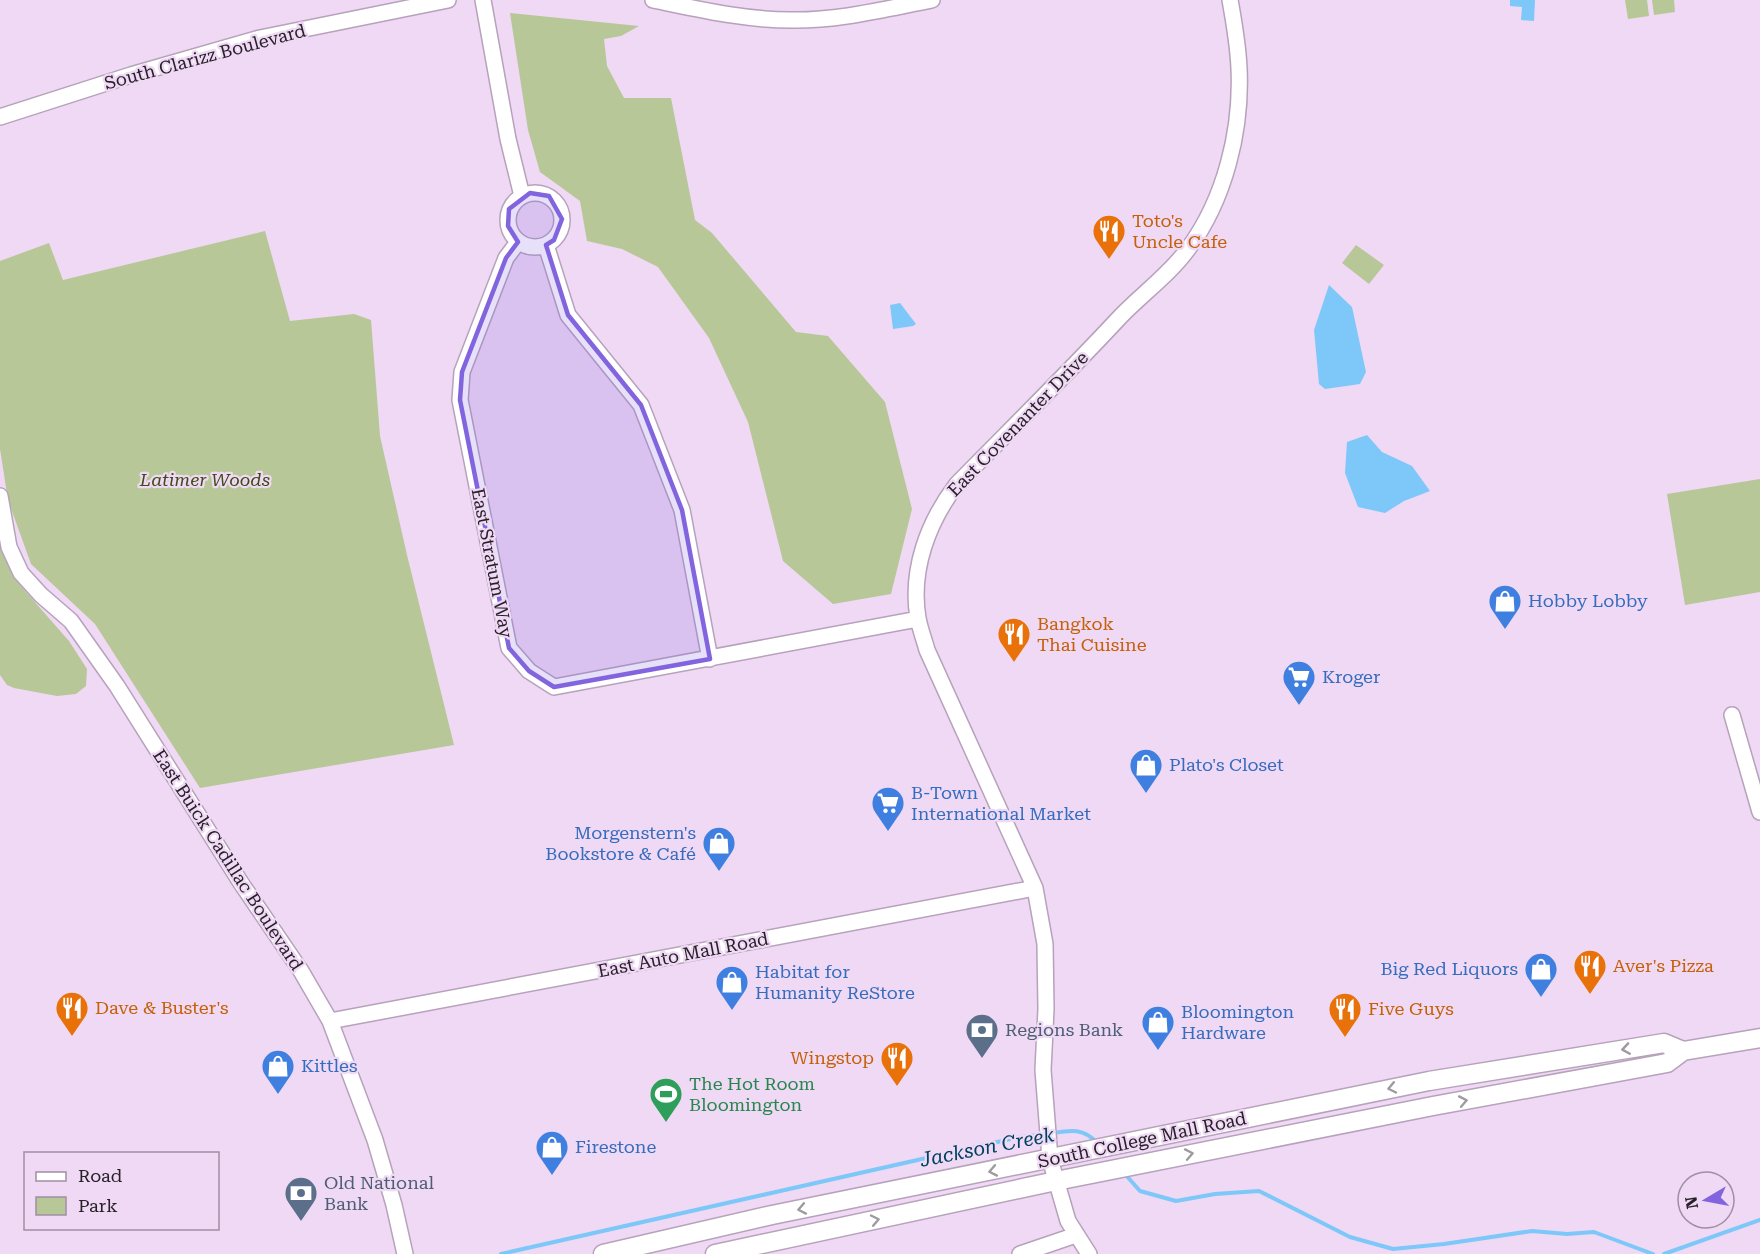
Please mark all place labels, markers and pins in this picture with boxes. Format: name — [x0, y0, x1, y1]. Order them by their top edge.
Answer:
place label: Toto's Uncle Cafe — [1132, 210, 1227, 252]
restaurant icon: Toto's Uncle Cafe — [1091, 213, 1127, 260]
shop icon: Hobby Lobby — [1487, 583, 1523, 630]
place label: Hobby Lobby — [1528, 590, 1648, 611]
place label: Bangkok Thai Cuisine — [1037, 613, 1147, 655]
restaurant icon: Bangkok Thai Cuisine — [996, 616, 1032, 663]
supermarket icon: Kroger — [1281, 659, 1317, 706]
place label: Kroger — [1322, 666, 1380, 687]
shop icon: Plato's Closet — [1128, 747, 1164, 794]
place label: Plato's Closet — [1169, 754, 1284, 775]
place label: B-Town International Market — [911, 782, 1091, 824]
supermarket icon: B-Town International Market — [870, 785, 906, 832]
place label: Morgenstern's Bookstore & Café — [545, 822, 696, 864]
shop icon: Morgenstern's Bookstore & Café — [701, 825, 737, 872]
restaurant icon: Aver's Pizza — [1572, 948, 1608, 995]
shop icon: Big Red Liquors — [1523, 951, 1559, 998]
place label: Aver's Pizza — [1613, 955, 1714, 976]
place label: Big Red Liquors — [1381, 958, 1518, 979]
place label: Habitat for Humanity ReStore — [755, 961, 915, 1003]
shop icon: Habitat for Humanity ReStore — [714, 964, 750, 1011]
restaurant icon: Dave & Buster's — [54, 990, 90, 1037]
restaurant icon: Five Guys — [1327, 991, 1363, 1038]
place label: Dave & Buster's — [95, 997, 229, 1018]
place label: Five Guys — [1368, 998, 1454, 1019]
place label: Bloomington Hardware — [1181, 1001, 1295, 1043]
shop icon: Bloomington Hardware — [1140, 1004, 1176, 1051]
bank icon: Regions Bank — [964, 1012, 1000, 1059]
place label: Regions Bank — [1005, 1019, 1123, 1040]
restaurant icon: Wingstop — [879, 1040, 915, 1087]
place label: Wingstop — [790, 1047, 874, 1068]
shop icon: Kittles — [260, 1048, 296, 1095]
place label: Kittles — [301, 1055, 357, 1076]
place label: The Hot Room Bloomington — [689, 1073, 815, 1115]
sports icon: The Hot Room Bloomington — [648, 1076, 684, 1123]
shop icon: Firestone — [534, 1129, 570, 1176]
place label: Firestone — [575, 1136, 656, 1157]
place label: Old National Bank — [324, 1172, 435, 1214]
bank icon: Old National Bank — [283, 1175, 319, 1222]

